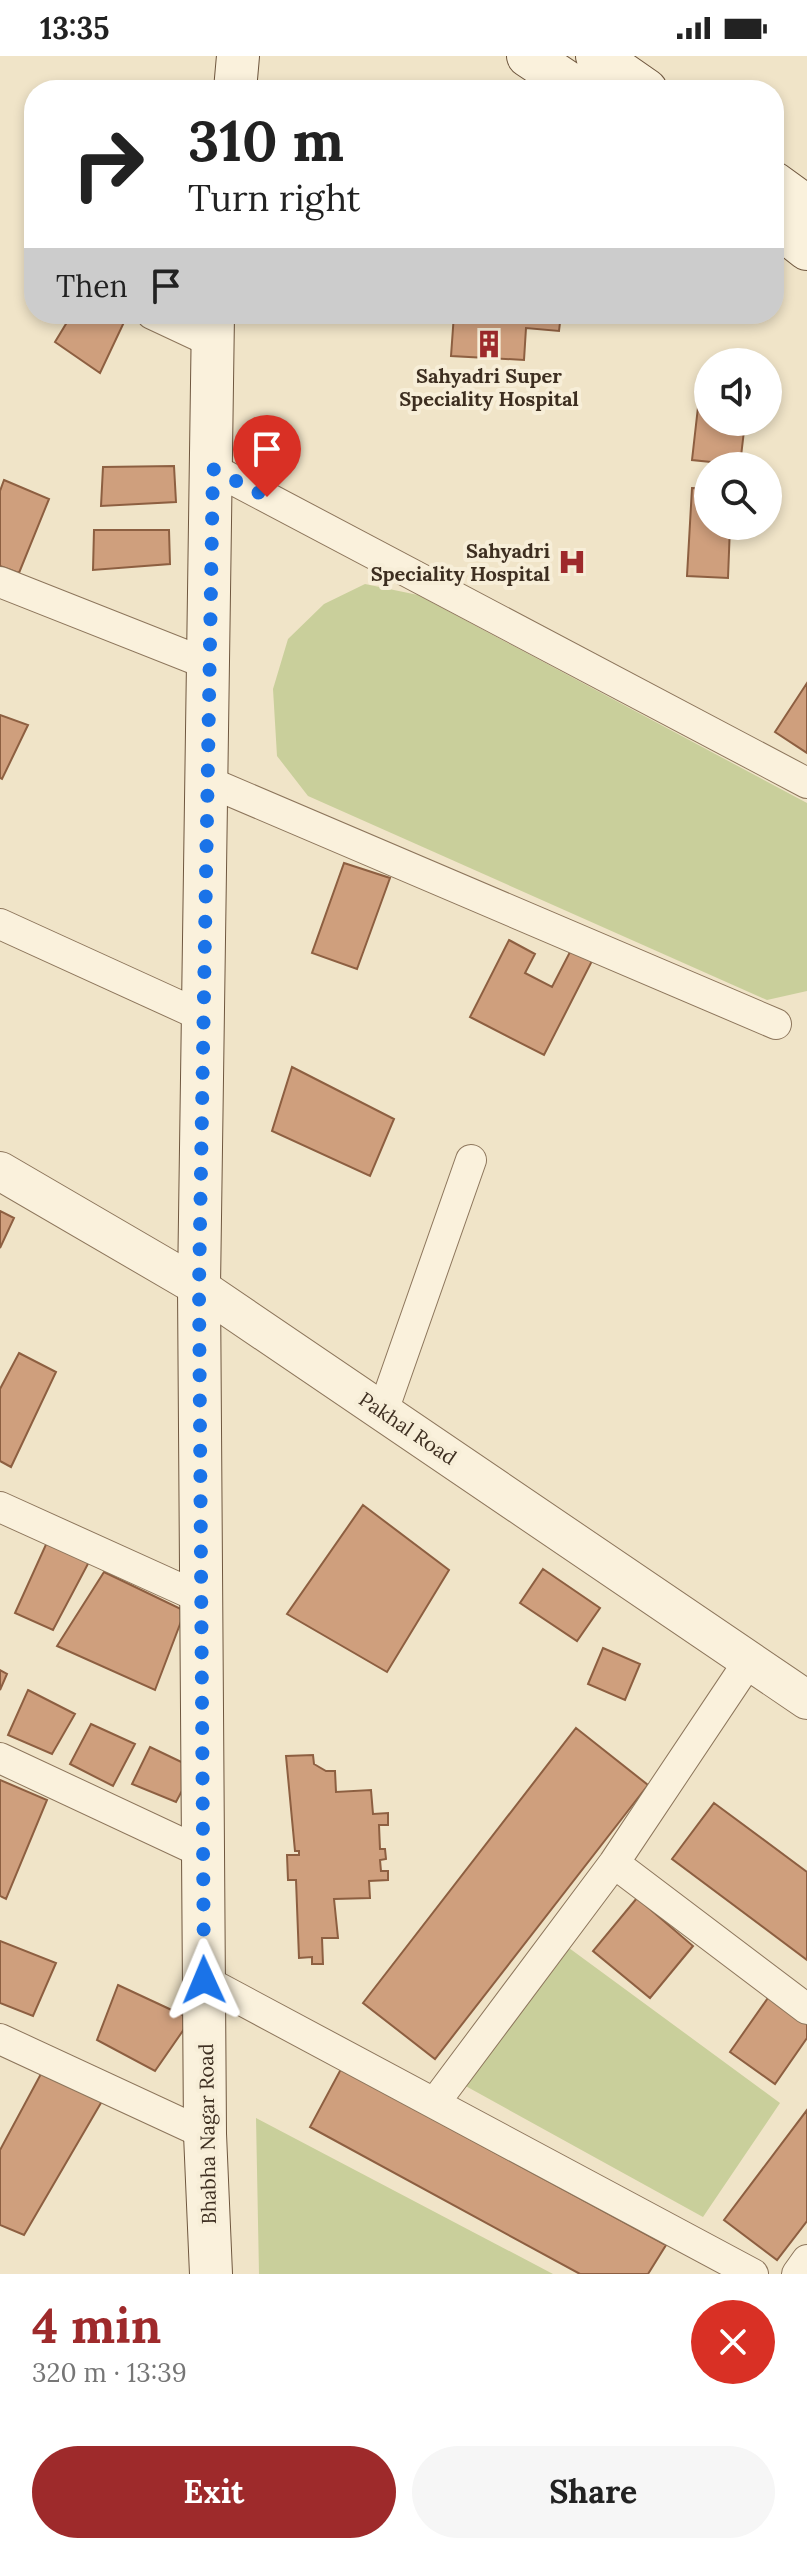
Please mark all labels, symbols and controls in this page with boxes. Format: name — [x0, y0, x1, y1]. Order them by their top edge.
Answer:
text: 13:35 — [40, 9, 109, 47]
text: 310 m — [188, 105, 344, 176]
icon: right — [56, 112, 160, 216]
text: Turn right — [188, 175, 361, 221]
icon: arrive — [144, 264, 188, 308]
text: Then — [56, 267, 128, 305]
building icon: Sahyadri Super Speciality Hospital — [474, 329, 504, 359]
map controls — [694, 348, 782, 540]
button: sound — [694, 348, 782, 436]
place label: Sahyadri Super Speciality Hospital — [399, 363, 579, 411]
pin — [233, 415, 301, 497]
icon: arrive — [245, 427, 289, 471]
button: search — [694, 452, 782, 540]
place label: Sahyadri Speciality Hospital — [371, 538, 550, 586]
hospital icon: Sahyadri Speciality Hospital — [557, 547, 587, 577]
street label: Pakhal Road — [354, 1386, 462, 1470]
position arrow — [162, 1938, 246, 2022]
street label: Bhabha Nagar Road — [193, 2043, 221, 2225]
text: 4 min — [32, 2295, 161, 2356]
button: close — [691, 2300, 775, 2384]
text: 320 m · 13:39 — [32, 2356, 187, 2389]
button: Exit — [32, 2446, 396, 2538]
button: Share — [412, 2446, 775, 2538]

